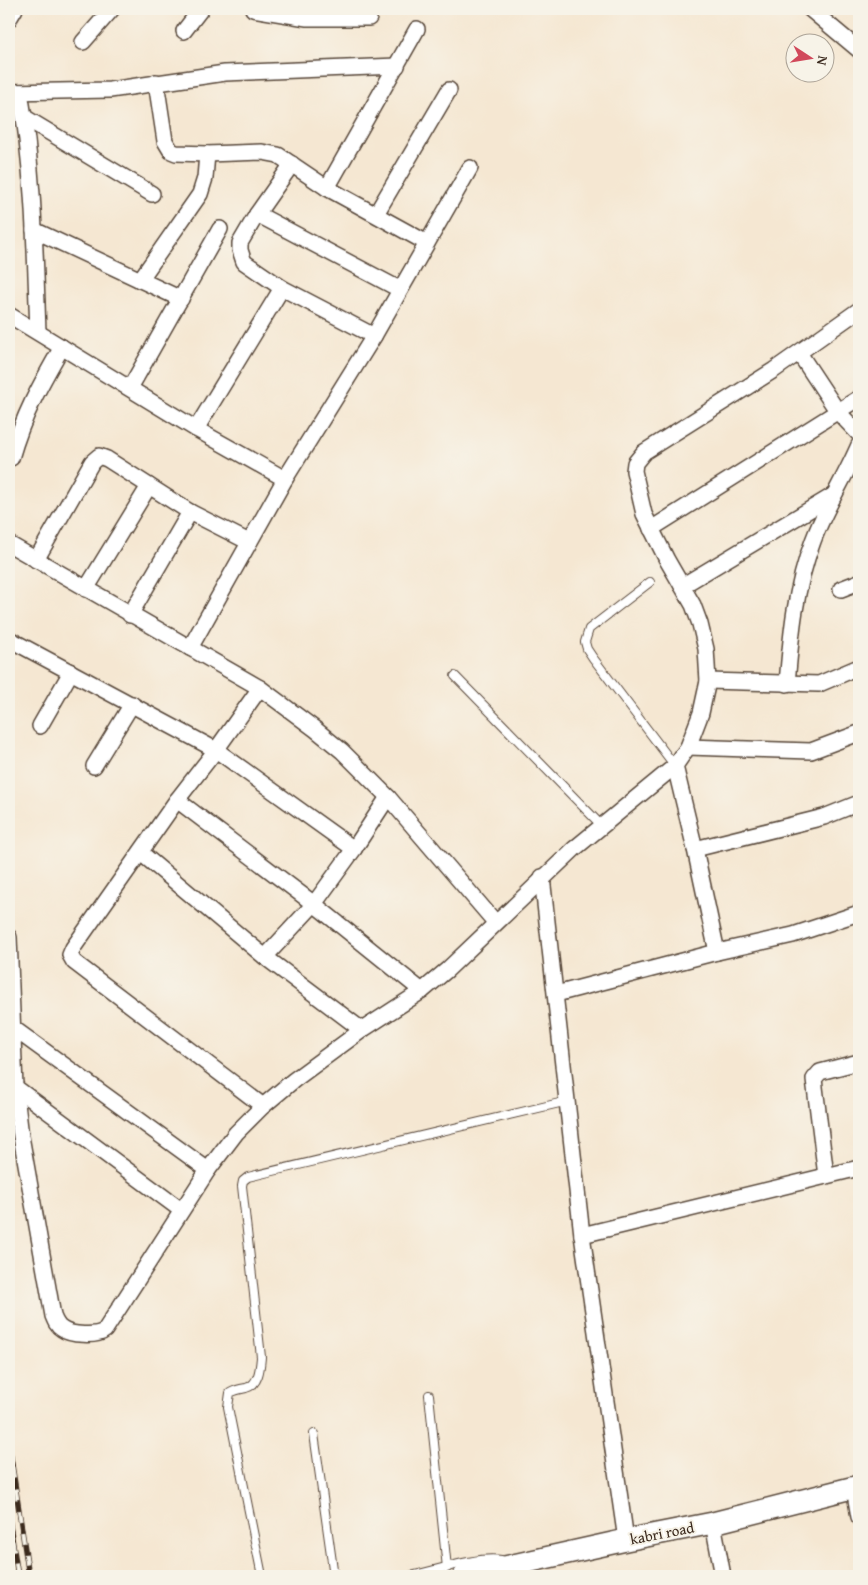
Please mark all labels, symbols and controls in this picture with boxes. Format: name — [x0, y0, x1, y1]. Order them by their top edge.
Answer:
north arrow — [786, 32, 836, 82]
text: N — [812, 54, 833, 68]
street label: kabri road — [628, 1517, 696, 1549]

